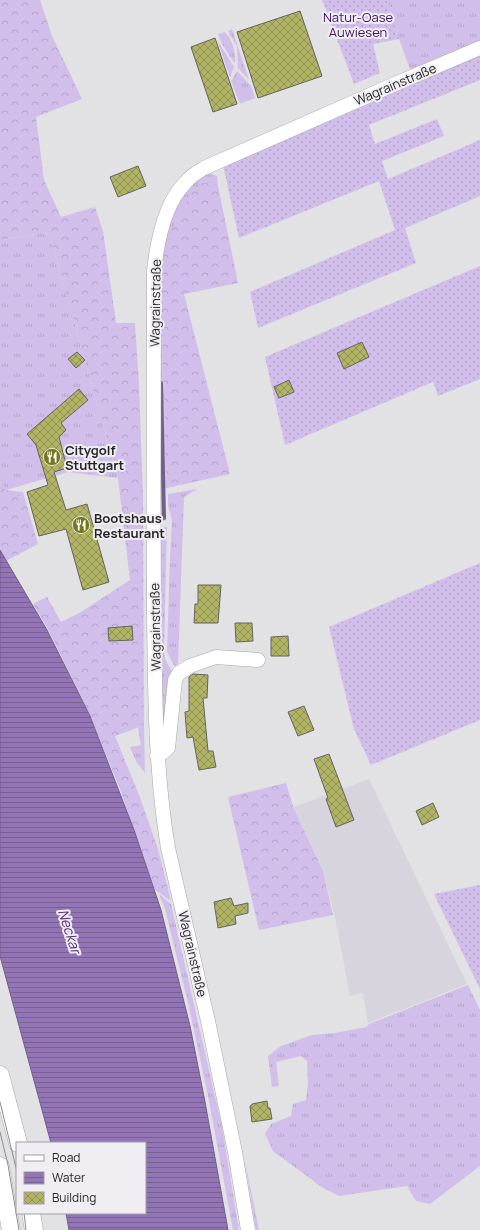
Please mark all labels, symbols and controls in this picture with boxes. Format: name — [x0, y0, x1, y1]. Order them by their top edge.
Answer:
park label: Natur-Oase Auwiesen — [323, 8, 394, 41]
street label: Wagrainstraße — [351, 58, 439, 109]
street label: Wagrainstraße — [145, 258, 165, 347]
place label: Citygolf Stuttgart — [65, 441, 124, 474]
restaurant icon: Citygolf Stuttgart — [42, 447, 62, 467]
place label: Bootshaus Restaurant — [94, 509, 165, 542]
restaurant icon: Bootshaus Restaurant — [71, 515, 91, 535]
street label: Wagrainstraße — [145, 582, 165, 671]
water label: Neckar — [54, 907, 87, 957]
street label: Wagrainstraße — [174, 909, 212, 999]
legend — [16, 1142, 146, 1214]
text: Road — [52, 1149, 80, 1166]
text: Water — [52, 1169, 86, 1186]
text: Building — [52, 1189, 96, 1206]

